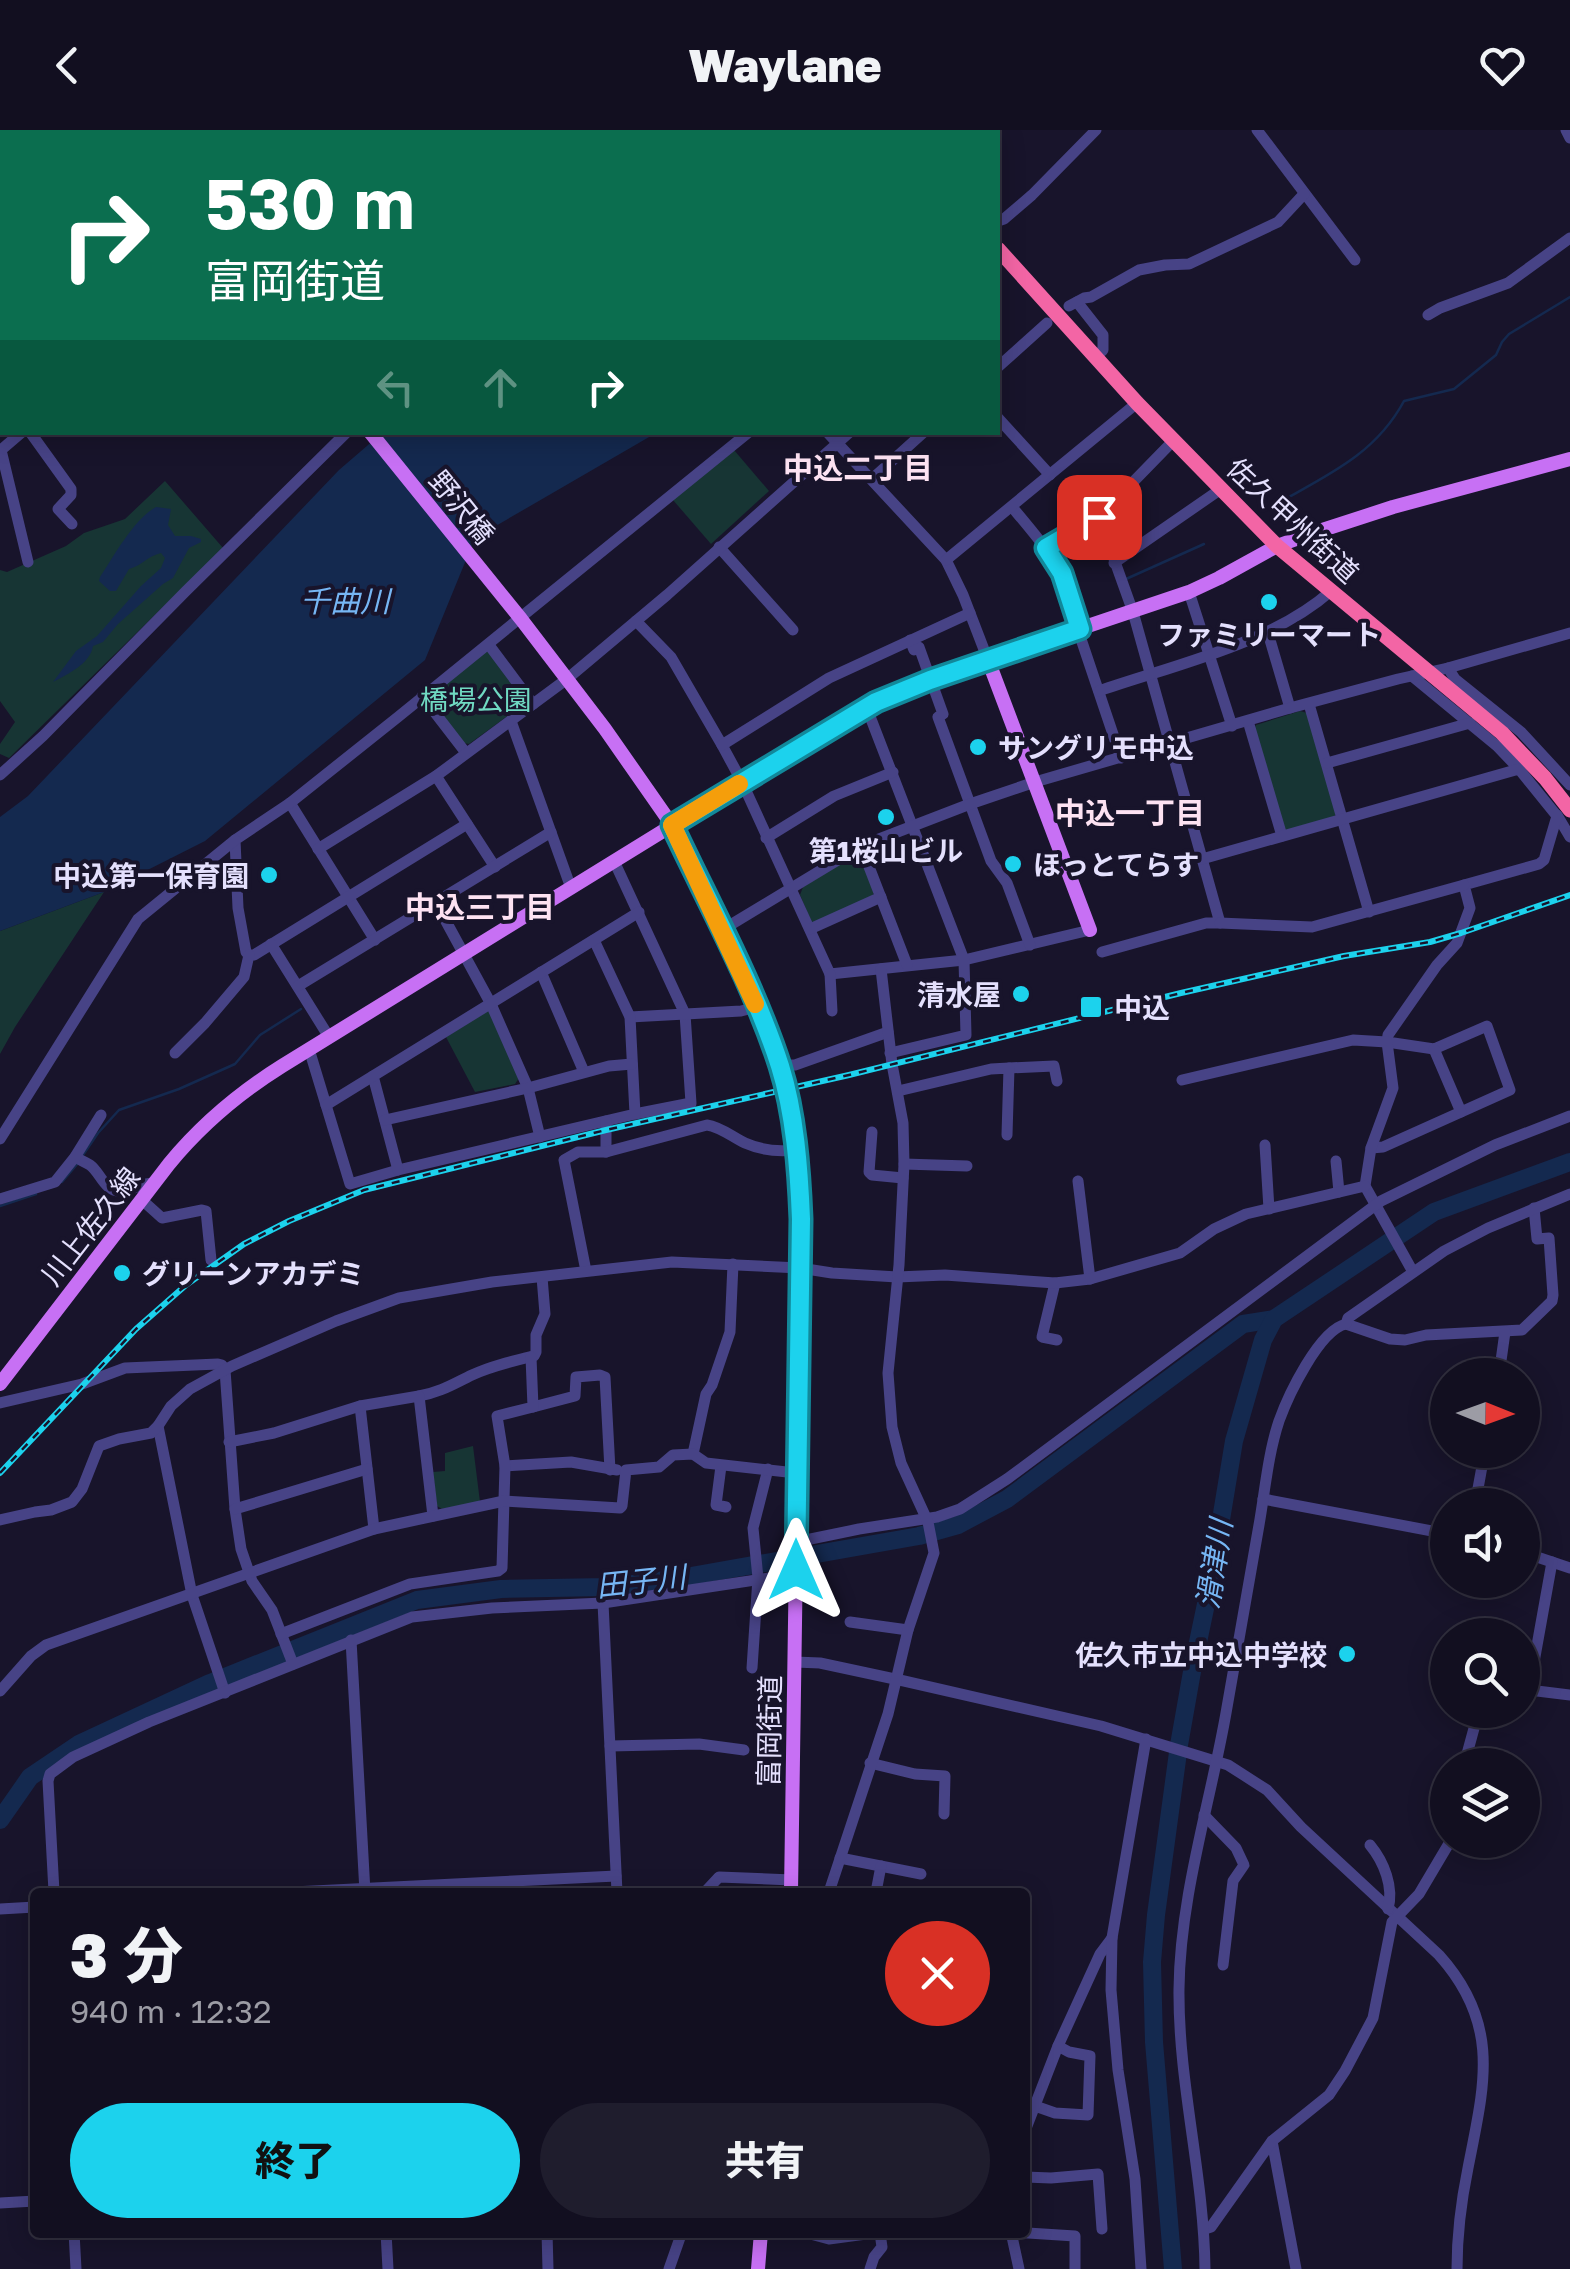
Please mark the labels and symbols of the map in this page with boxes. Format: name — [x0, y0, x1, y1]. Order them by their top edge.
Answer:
district label: 中込二丁目 — [783, 450, 933, 486]
street label: 佐久甲州街道 — [1220, 451, 1366, 589]
street label: 野沢橋 — [423, 464, 501, 550]
pin — [1057, 475, 1142, 560]
water label: 千曲川 — [300, 583, 393, 619]
marker: ファミリーマート — [1258, 591, 1280, 613]
place label: ファミリーマート — [1157, 618, 1381, 651]
park label: 橋場公園 — [420, 683, 532, 716]
place label: サングリモ中込 — [998, 731, 1194, 764]
marker: サングリモ中込 — [967, 736, 989, 758]
district label: 中込一丁目 — [1055, 795, 1205, 831]
marker: 第1桜山ビル — [875, 806, 897, 828]
place label: 第1桜山ビル — [809, 834, 963, 867]
place label: ほっとてらす — [1033, 848, 1200, 881]
marker: ほっとてらす — [1002, 853, 1024, 875]
place label: 中込第一保育園 — [53, 859, 249, 892]
marker: 中込第一保育園 — [258, 864, 280, 886]
district label: 中込三丁目 — [405, 889, 555, 925]
place label: 清水屋 — [917, 978, 1001, 1011]
marker: 清水屋 — [1010, 983, 1032, 1005]
place label: 中込 — [1114, 991, 1170, 1024]
marker: 中込 — [1078, 994, 1104, 1020]
street label: 川上佐久線 — [34, 1161, 146, 1291]
place label: グリーンアカデミ — [142, 1257, 365, 1290]
marker: グリーンアカデミ — [111, 1262, 133, 1284]
north arrow — [1430, 1358, 1540, 1468]
water label: 滑津川 — [1189, 1514, 1239, 1611]
position arrow — [744, 1518, 848, 1622]
water label: 田子川 — [594, 1558, 691, 1604]
place label: 佐久市立中込中学校 — [1075, 1638, 1327, 1671]
marker: 佐久市立中込中学校 — [1336, 1643, 1358, 1665]
street label: 富岡街道 — [752, 1675, 786, 1787]

